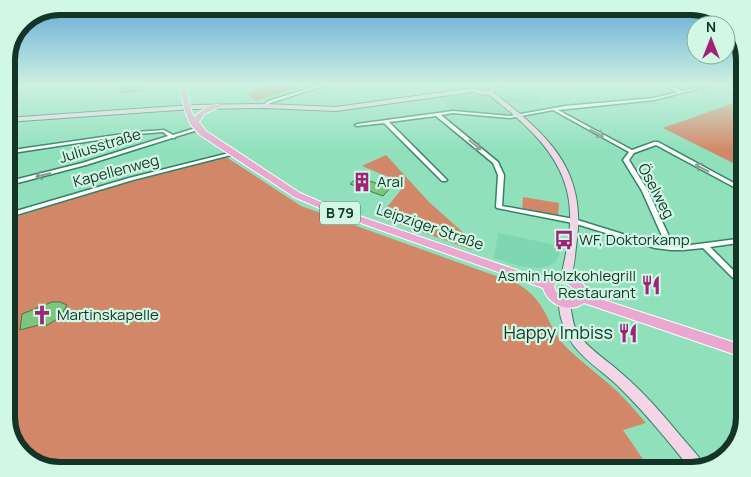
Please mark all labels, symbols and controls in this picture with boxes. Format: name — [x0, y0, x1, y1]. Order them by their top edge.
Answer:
north arrow — [686, 15, 736, 65]
text: N — [706, 17, 716, 36]
street label: Juliusstraße — [56, 123, 144, 168]
one-way arrow — [589, 128, 604, 138]
one-way arrow — [468, 139, 481, 150]
street label: Kapellenweg — [71, 149, 161, 192]
street label: Öselweg — [633, 159, 680, 222]
one-way arrow — [694, 163, 709, 173]
one-way arrow — [35, 171, 51, 181]
building icon: Aral — [351, 171, 373, 193]
place label: Aral — [377, 171, 403, 192]
street label: Leipziger Straße — [374, 198, 487, 255]
road number: B 79 — [320, 202, 360, 224]
bus stop icon: WF, Doktorkamp — [553, 229, 575, 251]
place label: WF, Doktorkamp — [579, 229, 690, 250]
place label: Asmin Holzkohlegrill Restaurant — [498, 265, 636, 303]
restaurant icon: Asmin Holzkohlegrill Restaurant — [640, 274, 662, 296]
church icon: Martinskapelle — [31, 304, 53, 326]
place label: Martinskapelle — [57, 304, 159, 325]
place label: Happy Imbiss — [503, 320, 613, 344]
restaurant icon: Happy Imbiss — [617, 322, 639, 344]

